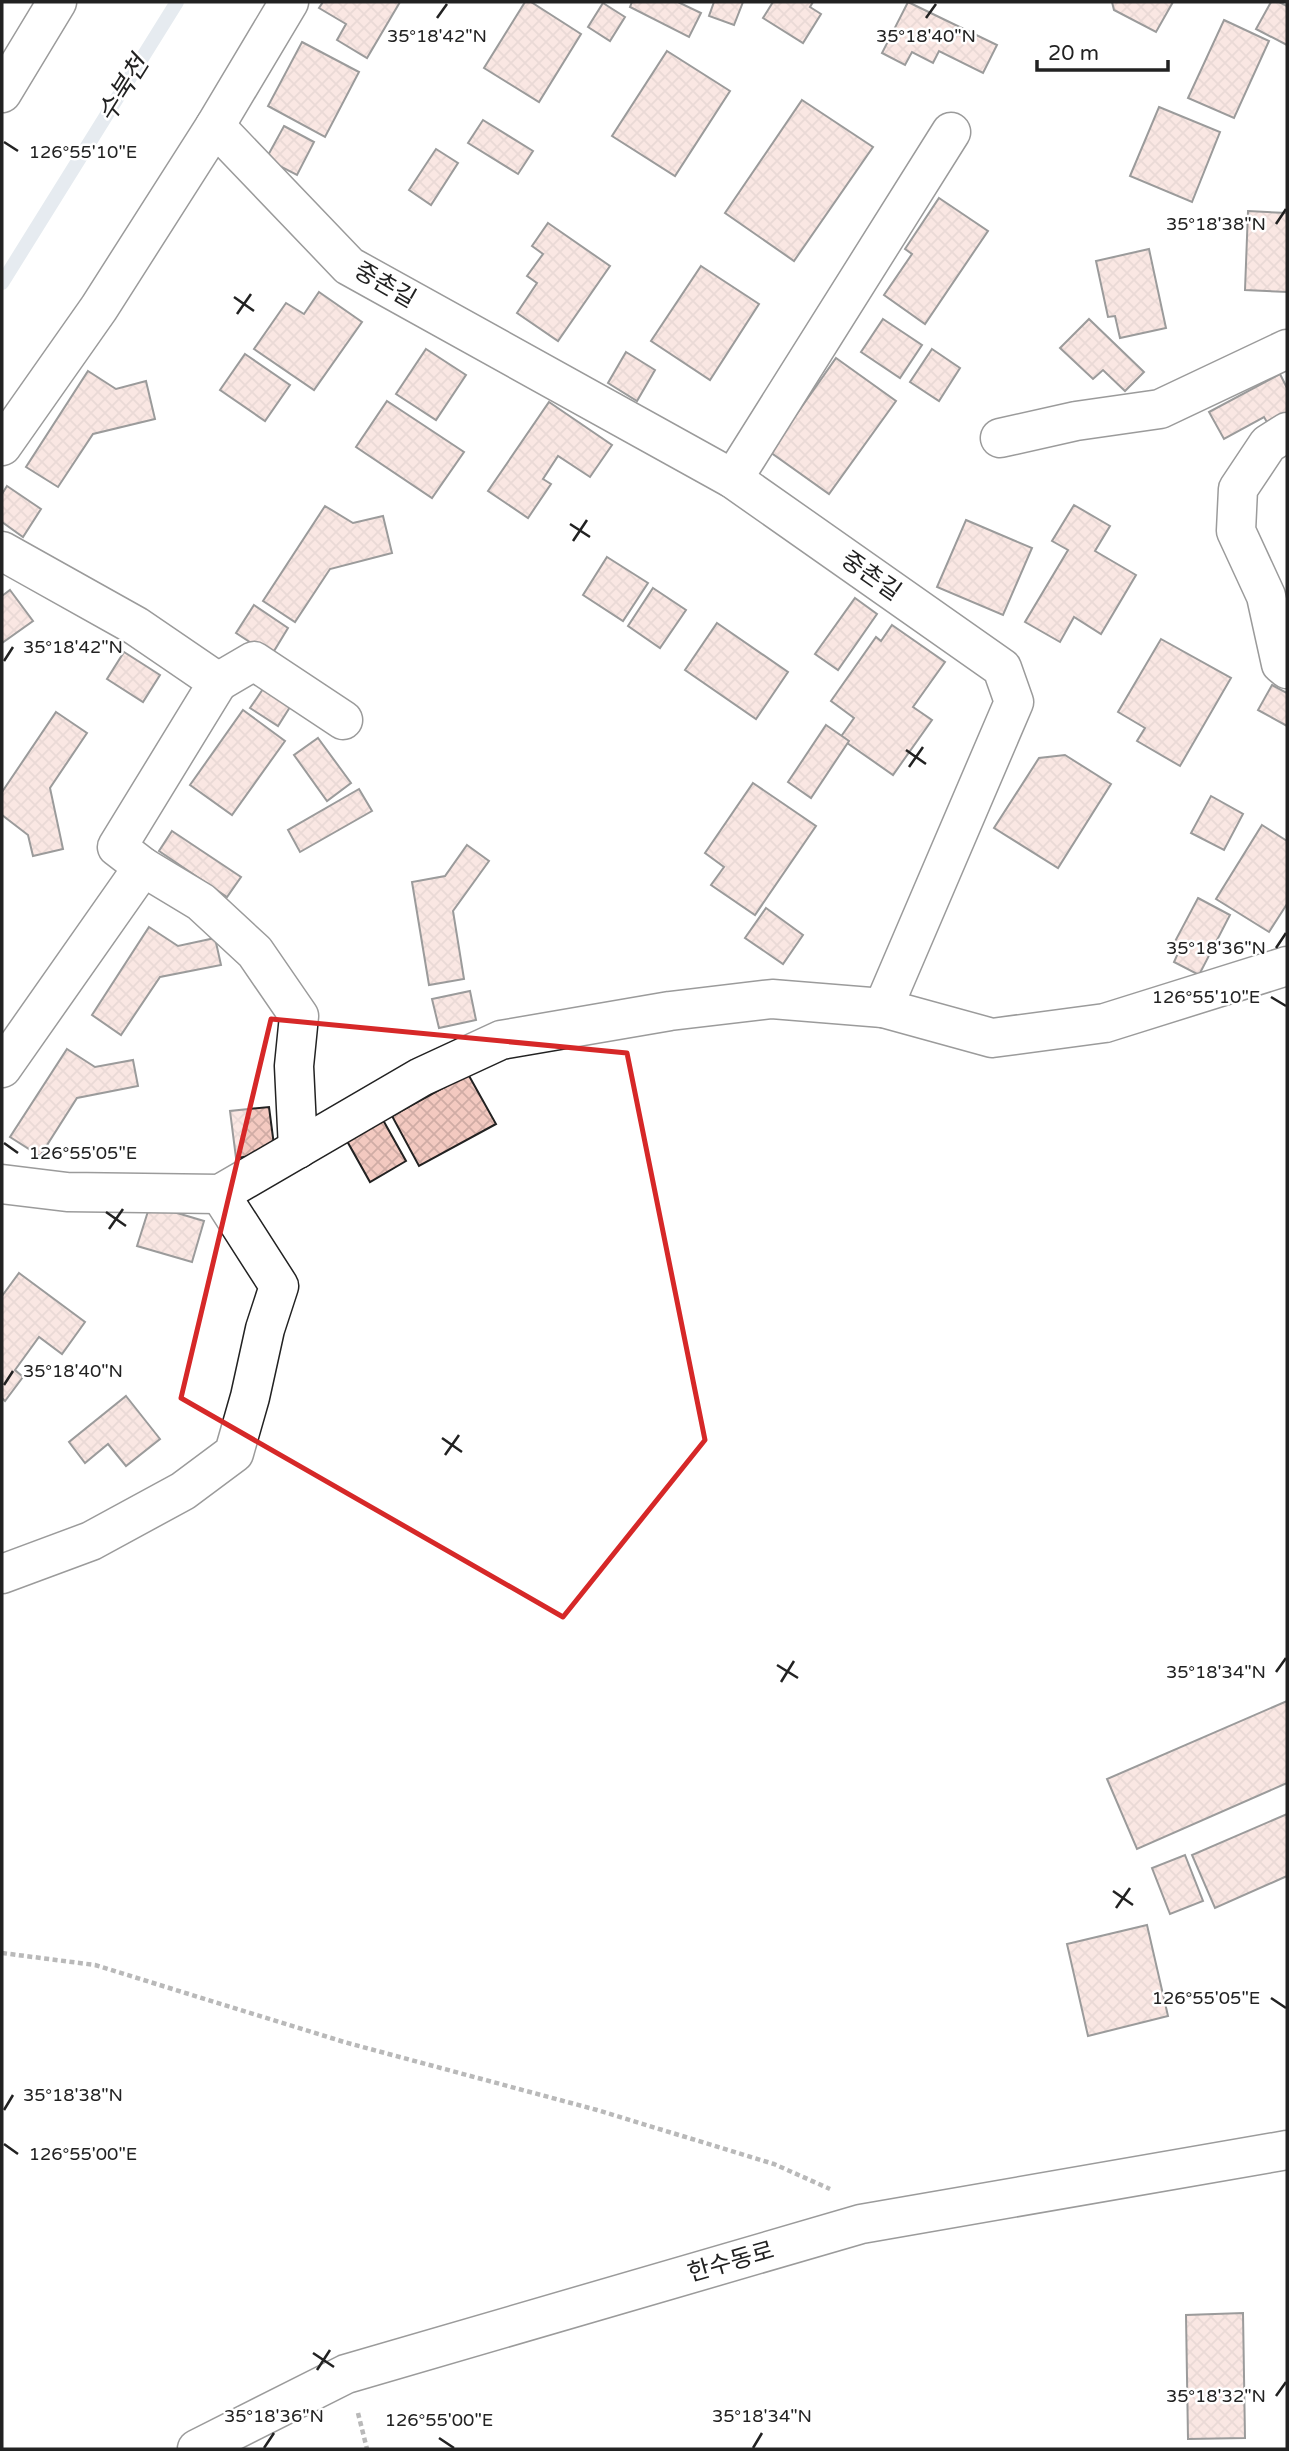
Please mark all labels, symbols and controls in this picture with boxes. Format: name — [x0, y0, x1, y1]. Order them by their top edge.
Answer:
text: 35°18'42"N — [387, 25, 487, 47]
text: 35°18'40"N — [876, 25, 976, 47]
scale bar — [1037, 28, 1168, 72]
text: 20 m — [1048, 41, 1099, 66]
water label: 수북천 — [91, 48, 157, 128]
text: 126°55'10"E — [29, 141, 137, 163]
text: 35°18'38"N — [1166, 213, 1266, 235]
street label: 중촌길 — [349, 256, 421, 314]
street label: 중촌길 — [836, 545, 906, 607]
text: 35°18'42"N — [23, 636, 123, 658]
text: 35°18'36"N — [1166, 937, 1266, 959]
text: 126°55'10"E — [1152, 986, 1260, 1008]
text: 126°55'05"E — [29, 1142, 137, 1164]
text: 35°18'40"N — [23, 1360, 123, 1382]
text: 35°18'34"N — [1166, 1661, 1266, 1683]
text: 126°55'05"E — [1152, 1987, 1260, 2009]
text: 35°18'38"N — [23, 2084, 123, 2106]
text: 126°55'00"E — [29, 2143, 137, 2165]
street label: 한수동로 — [685, 2236, 777, 2288]
text: 35°18'32"N — [1166, 2385, 1266, 2407]
text: 35°18'36"N — [224, 2405, 324, 2427]
text: 35°18'34"N — [712, 2405, 812, 2427]
text: 126°55'00"E — [385, 2409, 493, 2431]

